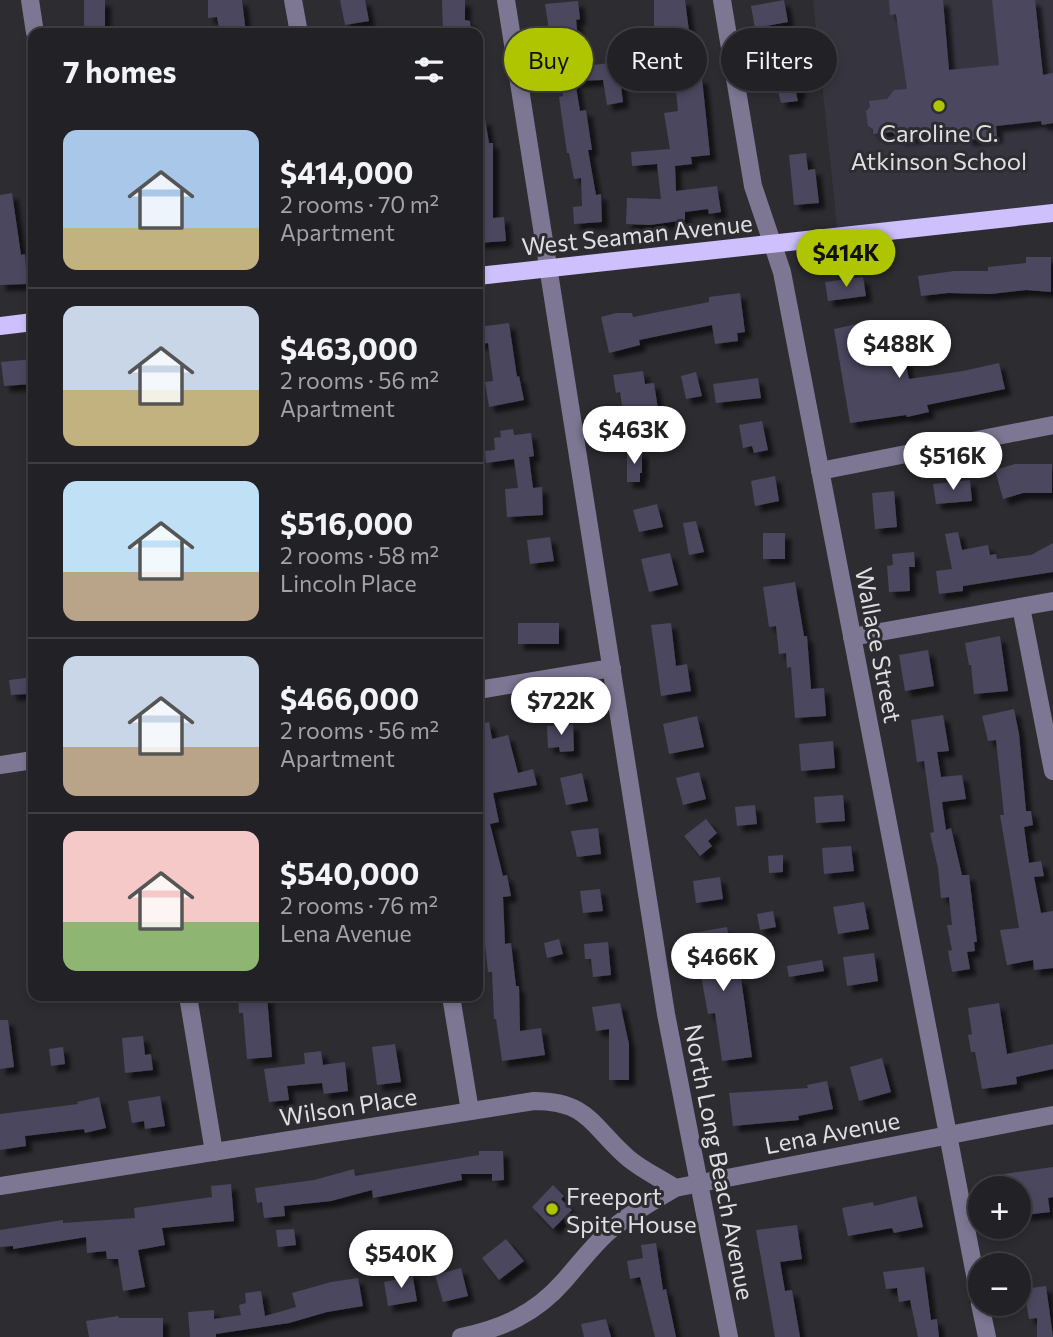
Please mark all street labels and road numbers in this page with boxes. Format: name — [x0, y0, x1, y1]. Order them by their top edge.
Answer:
street label: West Seaman Avenue — [520, 207, 754, 261]
street label: Wallace Street — [850, 565, 908, 725]
street label: North Long Beach Avenue — [679, 1022, 761, 1302]
street label: Wilson Place — [277, 1081, 419, 1131]
street label: Lena Avenue — [762, 1105, 902, 1159]

